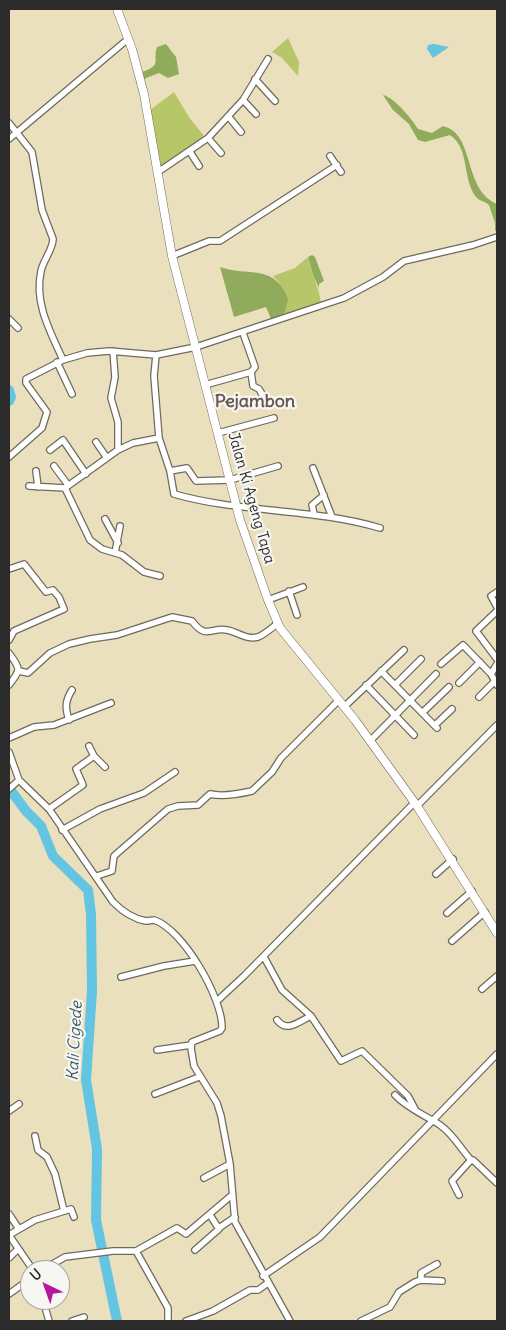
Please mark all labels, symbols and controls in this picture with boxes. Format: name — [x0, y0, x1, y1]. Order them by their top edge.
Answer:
district label: Pejambon — [215, 391, 295, 413]
street label: Jalan Ki Ageng Tapa — [224, 430, 278, 566]
water label: Kali Cigede — [63, 1001, 87, 1081]
north arrow — [20, 1260, 70, 1310]
text: U — [26, 1265, 45, 1284]

